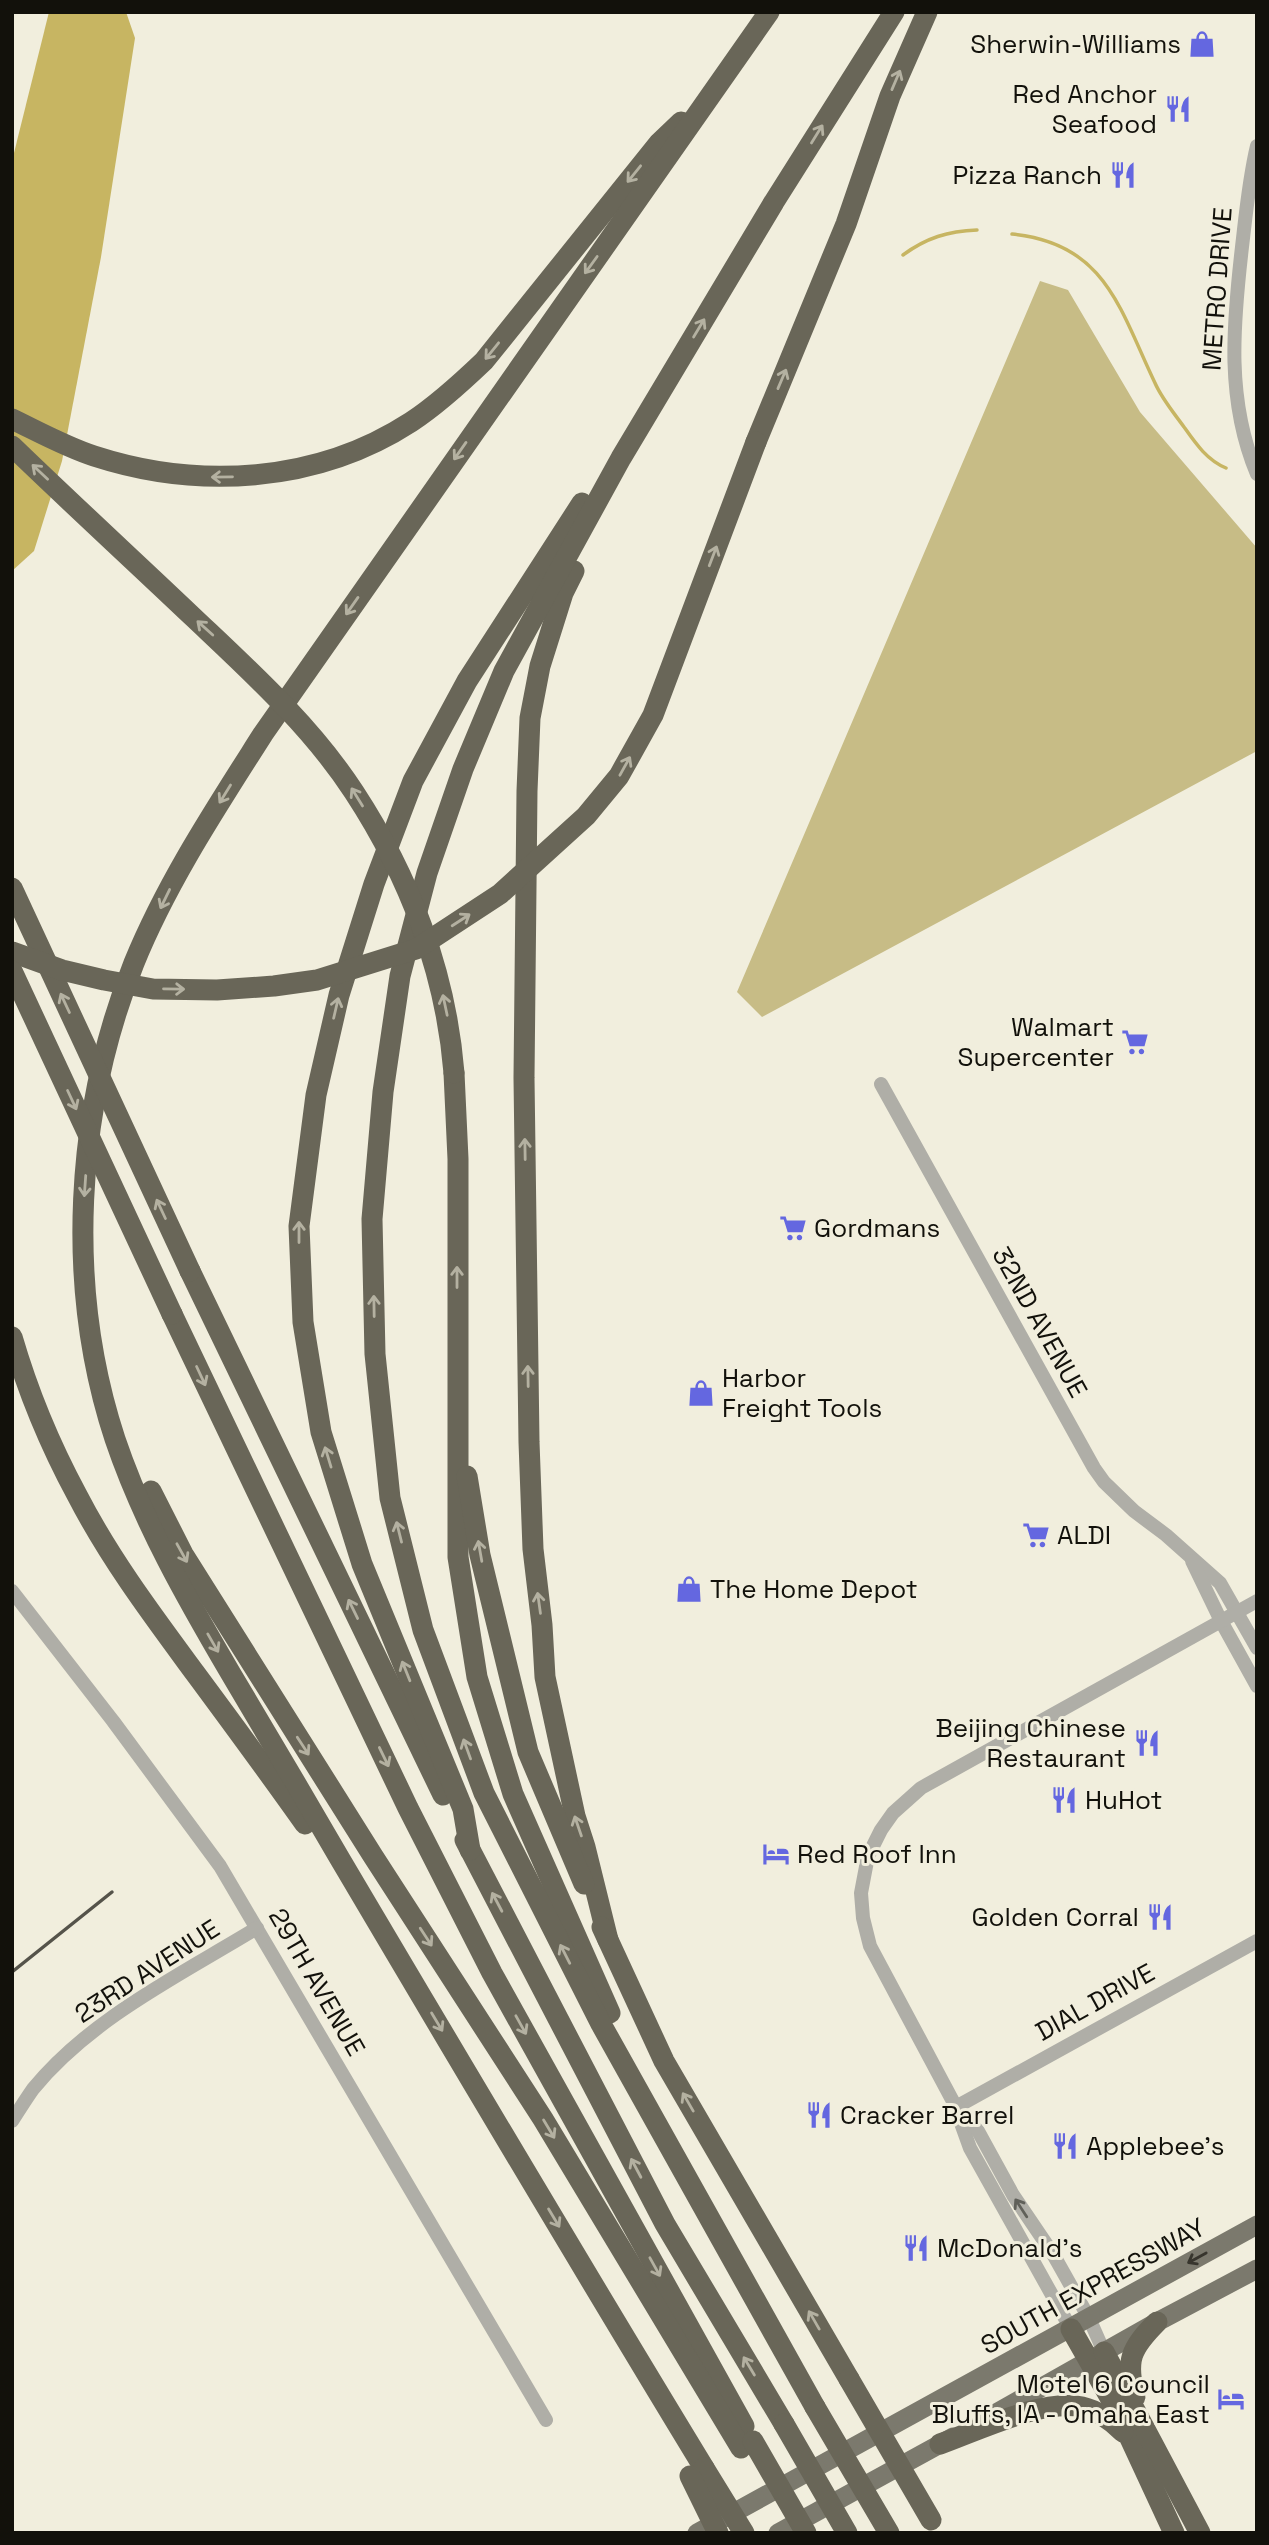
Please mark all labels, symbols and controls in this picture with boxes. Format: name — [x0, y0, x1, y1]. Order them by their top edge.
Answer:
place label: Sherwin-Williams — [970, 27, 1181, 61]
shop icon: Sherwin-Williams — [1187, 29, 1217, 59]
one-way arrow — [891, 70, 904, 91]
place label: Red Anchor Seafood — [1012, 77, 1157, 141]
restaurant icon: Red Anchor Seafood — [1163, 94, 1193, 124]
one-way arrow — [810, 125, 825, 144]
place label: Pizza Ranch — [953, 158, 1102, 192]
restaurant icon: Pizza Ranch — [1108, 160, 1138, 190]
one-way arrow — [627, 164, 642, 182]
street label: METRO DRIVE — [1194, 206, 1240, 372]
one-way arrow — [584, 255, 599, 274]
one-way arrow — [692, 319, 706, 339]
one-way arrow — [485, 342, 500, 360]
one-way arrow — [776, 368, 789, 390]
one-way arrow — [453, 441, 467, 460]
one-way arrow — [32, 464, 49, 481]
one-way arrow — [210, 470, 233, 484]
one-way arrow — [707, 546, 720, 568]
one-way arrow — [345, 596, 359, 615]
one-way arrow — [197, 620, 214, 637]
one-way arrow — [618, 756, 632, 776]
one-way arrow — [217, 784, 231, 804]
one-way arrow — [350, 788, 365, 807]
one-way arrow — [158, 888, 172, 909]
one-way arrow — [451, 913, 470, 928]
one-way arrow — [162, 982, 185, 996]
one-way arrow — [58, 993, 72, 1014]
one-way arrow — [438, 994, 452, 1017]
one-way arrow — [330, 997, 343, 1020]
place label: Walmart Supercenter — [957, 1010, 1114, 1074]
supermarket icon: Walmart Supercenter — [1120, 1027, 1150, 1057]
one-way arrow — [66, 1089, 79, 1110]
one-way arrow — [518, 1137, 532, 1160]
one-way arrow — [78, 1175, 91, 1197]
one-way arrow — [154, 1199, 167, 1220]
place label: Gordmans — [814, 1211, 940, 1245]
supermarket icon: Gordmans — [778, 1213, 808, 1243]
one-way arrow — [292, 1221, 306, 1244]
street label: 32ND AVENUE — [985, 1241, 1095, 1403]
one-way arrow — [450, 1266, 464, 1289]
one-way arrow — [367, 1295, 381, 1318]
place label: Harbor Freight Tools — [722, 1361, 882, 1425]
one-way arrow — [195, 1365, 208, 1386]
one-way arrow — [522, 1365, 535, 1388]
shop icon: Harbor Freight Tools — [686, 1378, 716, 1408]
one-way arrow — [321, 1447, 334, 1469]
place label: ALDI — [1057, 1518, 1111, 1552]
supermarket icon: ALDI — [1021, 1520, 1051, 1550]
one-way arrow — [392, 1521, 405, 1544]
one-way arrow — [472, 1540, 486, 1563]
one-way arrow — [176, 1542, 189, 1563]
place label: The Home Depot — [710, 1572, 918, 1606]
shop icon: The Home Depot — [674, 1574, 704, 1604]
one-way arrow — [533, 1592, 546, 1615]
one-way arrow — [346, 1599, 359, 1620]
one-way arrow — [207, 1633, 221, 1653]
one-way arrow — [399, 1661, 412, 1682]
place label: Beijing Chinese Restaurant — [936, 1711, 1126, 1775]
restaurant icon: Beijing Chinese Restaurant — [1132, 1728, 1162, 1758]
one-way arrow — [295, 1736, 310, 1755]
one-way arrow — [460, 1738, 472, 1760]
one-way arrow — [378, 1746, 391, 1767]
place label: HuHot — [1085, 1783, 1163, 1817]
restaurant icon: HuHot — [1049, 1785, 1079, 1815]
one-way arrow — [571, 1816, 583, 1838]
place label: Red Roof Inn — [797, 1837, 957, 1871]
hotel icon: Red Roof Inn — [761, 1839, 791, 1869]
one-way arrow — [489, 1892, 503, 1912]
place label: Golden Corral — [971, 1900, 1139, 1934]
street label: 29TH AVENUE — [261, 1902, 373, 2062]
restaurant icon: Golden Corral — [1145, 1902, 1175, 1932]
street label: 23RD AVENUE — [68, 1911, 226, 2031]
one-way arrow — [419, 1927, 434, 1946]
one-way arrow — [558, 1944, 572, 1965]
street label: DIAL DRIVE — [1030, 1955, 1160, 2049]
one-way arrow — [430, 2012, 444, 2032]
one-way arrow — [514, 2015, 528, 2035]
one-way arrow — [681, 2093, 695, 2113]
place label: Cracker Barrel — [840, 2098, 1014, 2132]
restaurant icon: Cracker Barrel — [804, 2100, 834, 2130]
one-way arrow — [542, 2118, 556, 2138]
place label: Applebee's — [1086, 2129, 1224, 2163]
restaurant icon: Applebee's — [1050, 2131, 1080, 2161]
one-way arrow — [629, 2159, 643, 2179]
one-way arrow — [1014, 2199, 1029, 2218]
one-way arrow — [547, 2207, 561, 2227]
street label: SOUTH EXPRESSWAY — [975, 2210, 1211, 2362]
place label: McDonald's — [937, 2231, 1082, 2265]
restaurant icon: McDonald's — [901, 2233, 931, 2263]
one-way arrow — [1187, 2252, 1208, 2265]
one-way arrow — [648, 2257, 662, 2277]
one-way arrow — [807, 2311, 821, 2331]
one-way arrow — [742, 2356, 756, 2376]
place label: Motel 6 Council Bluffs, IA - Omaha East — [932, 2367, 1210, 2431]
hotel icon: Motel 6 Council Bluffs, IA - Omaha East — [1216, 2384, 1246, 2414]

